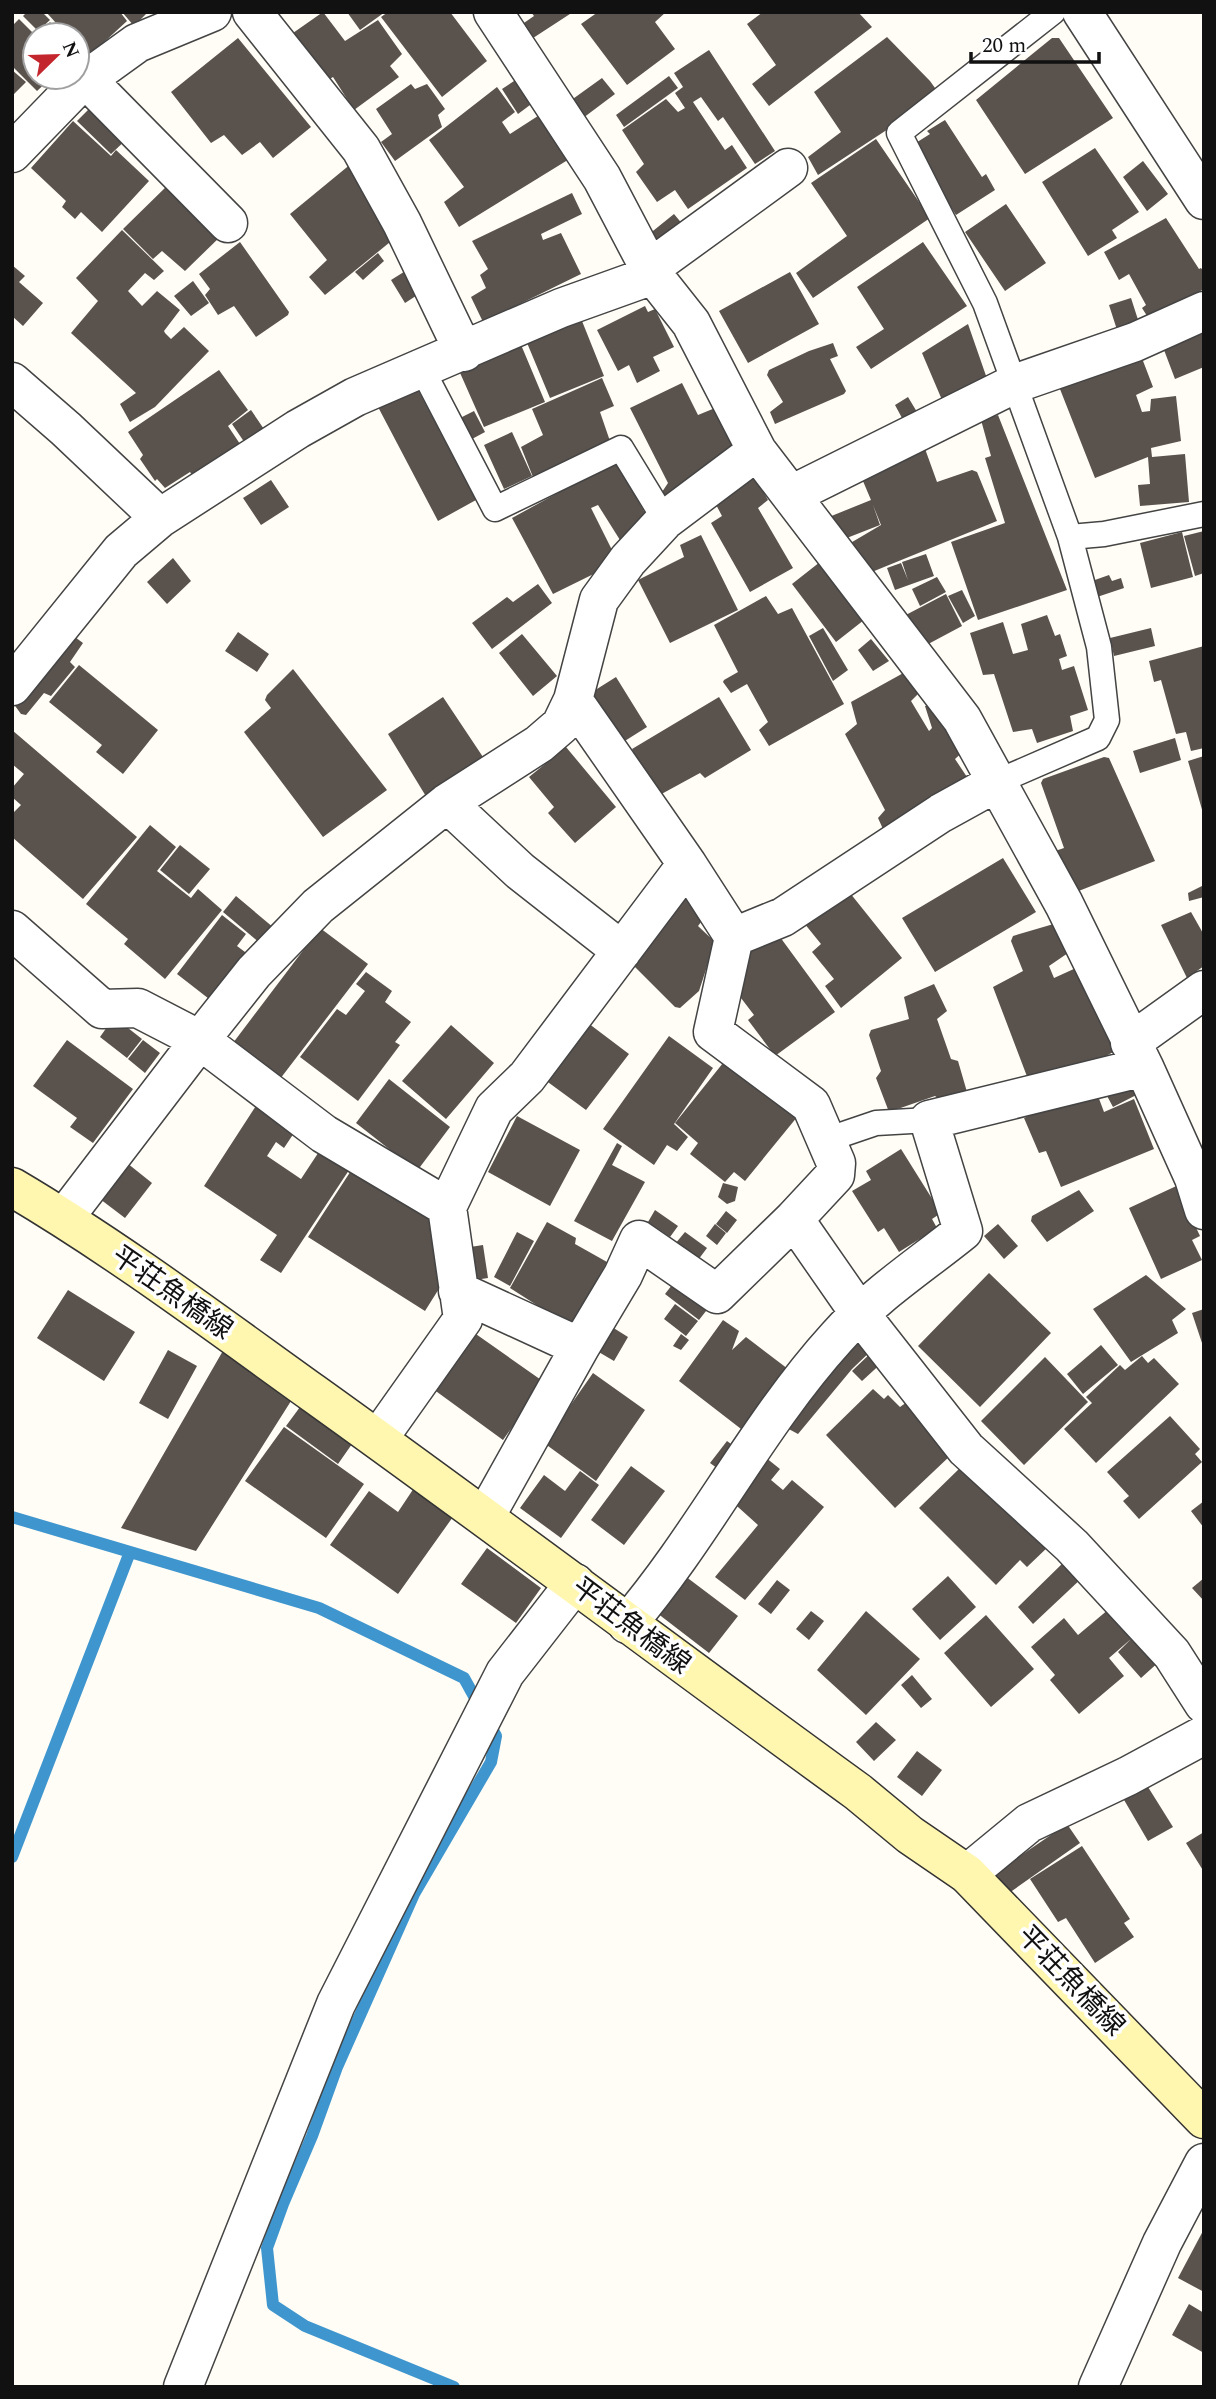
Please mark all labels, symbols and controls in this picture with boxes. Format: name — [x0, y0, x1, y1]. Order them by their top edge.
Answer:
north arrow — [21, 21, 91, 91]
scale bar — [971, 21, 1099, 65]
text: 20 m — [982, 30, 1026, 62]
text: N — [54, 37, 87, 63]
street label: 平荘魚橋線 — [102, 1235, 242, 1351]
street label: 平荘魚橋線 — [562, 1567, 700, 1685]
street label: 平荘魚橋線 — [1007, 1916, 1135, 2046]

